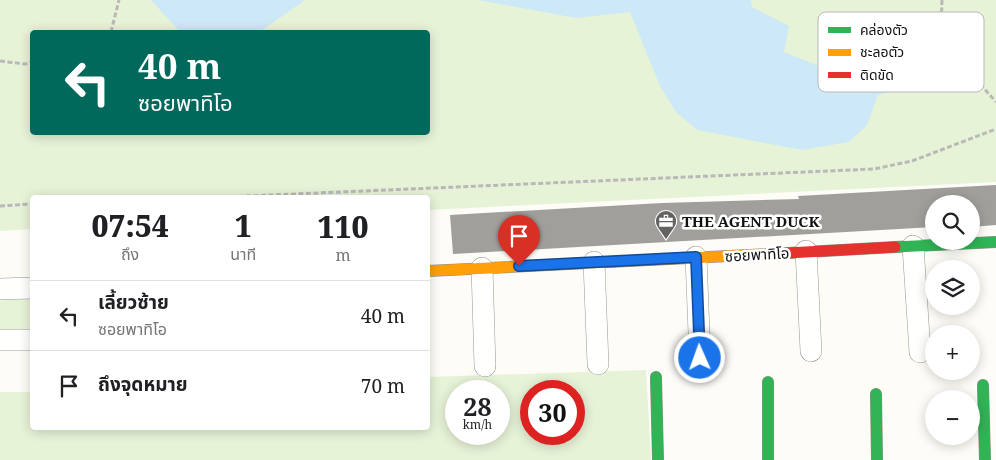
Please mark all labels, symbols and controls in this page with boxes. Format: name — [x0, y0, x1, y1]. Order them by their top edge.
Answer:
legend — [818, 12, 984, 92]
text: คล่องตัว — [860, 20, 908, 39]
text: 40 m — [138, 42, 221, 89]
text: ชะลอตัว — [860, 42, 904, 61]
icon: left — [55, 50, 120, 115]
text: ติดขัด — [860, 65, 894, 84]
text: ซอยพาทิโอ — [138, 87, 233, 117]
map controls — [925, 195, 980, 445]
button: search — [925, 195, 980, 250]
text: 07:54 — [91, 205, 169, 246]
text: 1 — [235, 205, 252, 246]
text: 110 — [318, 206, 369, 247]
office icon: THE AGENT DUCK — [654, 209, 678, 240]
place label: THE AGENT DUCK — [682, 211, 820, 231]
pin — [498, 215, 540, 266]
icon: arrive — [505, 222, 533, 250]
street label: ซอยพาทิโอ — [724, 242, 790, 266]
text: ถึง — [121, 243, 139, 265]
text: นาที — [230, 243, 256, 265]
text: m — [336, 244, 351, 266]
button: layers — [925, 260, 980, 315]
text: เลี้ยวซ้าย — [98, 289, 169, 315]
icon: left — [55, 302, 83, 330]
text: 40 m — [361, 303, 405, 329]
text: ซอยพาทิโอ — [98, 318, 167, 340]
button: + — [925, 325, 980, 380]
position arrow — [673, 331, 725, 383]
text: ถึงจุดหมาย — [98, 371, 188, 397]
icon: arrive — [55, 372, 83, 400]
text: 70 m — [361, 373, 405, 399]
speed limit sign: 30 — [520, 380, 585, 445]
text: 28 — [463, 389, 492, 423]
button: − — [925, 390, 980, 445]
text: km/h — [463, 416, 492, 433]

